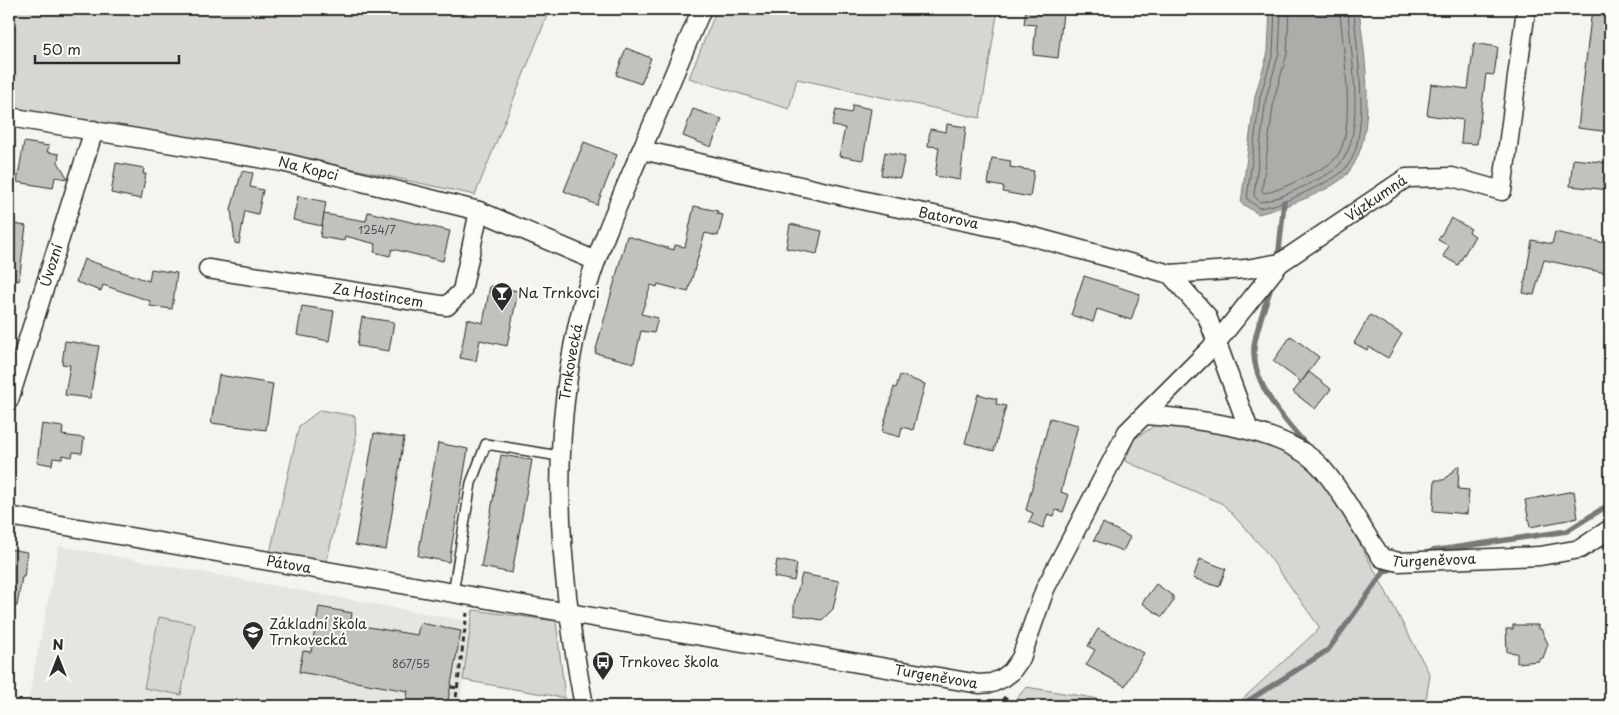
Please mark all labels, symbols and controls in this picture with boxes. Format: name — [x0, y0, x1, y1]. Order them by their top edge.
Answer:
scale bar — [35, 32, 179, 64]
text: 50 m — [42, 37, 81, 60]
street label: Na Kopci — [276, 151, 341, 186]
street label: Výzkumná — [1341, 169, 1411, 226]
street label: Batorova — [917, 201, 981, 234]
house number: 1254/7 — [358, 221, 396, 238]
street label: Úvozní — [34, 241, 68, 290]
street label: Za Hostincem — [331, 277, 425, 312]
bar icon: Na Trnkovci — [490, 281, 514, 312]
place label: Na Trnkovci — [518, 282, 600, 303]
street label: Trnkovecká — [554, 321, 588, 402]
street label: Turgeněvova — [1390, 548, 1477, 572]
street label: Pátova — [265, 550, 313, 578]
place label: Základní škola Trnkovecká — [269, 613, 367, 650]
school or university icon: Základní škola Trnkovecká — [241, 620, 265, 651]
north arrow — [32, 632, 82, 682]
text: N — [52, 634, 64, 655]
bus stop icon: Trnkovec škola — [591, 650, 615, 681]
place label: Trnkovec škola — [619, 651, 719, 672]
house number: 867/55 — [392, 655, 430, 672]
street label: Turgeněvova — [893, 659, 980, 694]

